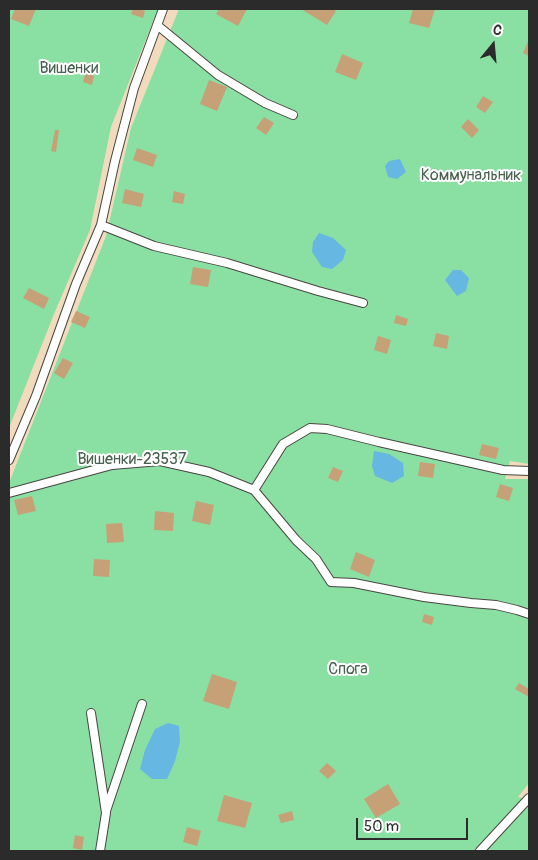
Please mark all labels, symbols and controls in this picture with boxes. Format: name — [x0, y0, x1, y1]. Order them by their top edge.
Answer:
north arrow — [468, 20, 518, 70]
text: С — [491, 21, 504, 40]
park label: Вишенки — [40, 59, 98, 79]
park label: Коммунальник — [421, 166, 521, 186]
park label: Вишенки-23537 — [77, 450, 187, 470]
park label: Спога — [328, 660, 368, 680]
scale bar — [358, 808, 470, 840]
text: 50 m — [364, 817, 399, 836]

